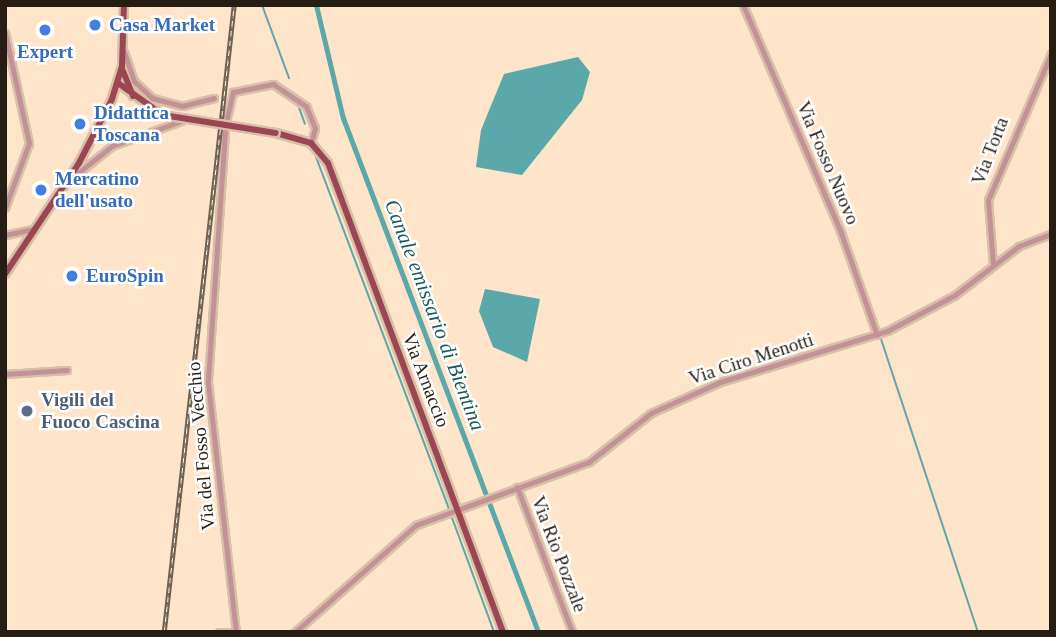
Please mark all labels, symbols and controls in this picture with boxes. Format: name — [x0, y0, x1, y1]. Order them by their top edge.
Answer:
place label: Casa Market — [109, 14, 215, 36]
marker: Casa Market — [87, 17, 103, 33]
marker: Expert — [37, 22, 53, 38]
place label: Expert — [17, 41, 73, 63]
street label: Via Fosso Nuovo — [792, 98, 864, 228]
place label: Didattica Toscana — [94, 102, 169, 146]
street label: Via Torta — [967, 114, 1013, 188]
marker: Didattica Toscana — [72, 116, 88, 132]
place label: Mercatino dell'usato — [55, 168, 139, 212]
marker: Mercatino dell'usato — [33, 182, 49, 198]
water label: Canale emissario di Bientina — [379, 196, 491, 434]
place label: EuroSpin — [86, 265, 164, 287]
marker: EuroSpin — [64, 268, 80, 284]
street label: Via Ciro Menotti — [686, 328, 816, 390]
street label: Via Arnaccio — [397, 329, 455, 431]
street label: Via del Fosso Vecchio — [182, 361, 220, 531]
place label: Vigili del Fuoco Cascina — [41, 389, 160, 433]
marker: Vigili del Fuoco Cascina — [19, 403, 35, 419]
street label: Via Rio Pozzale — [526, 493, 592, 615]

